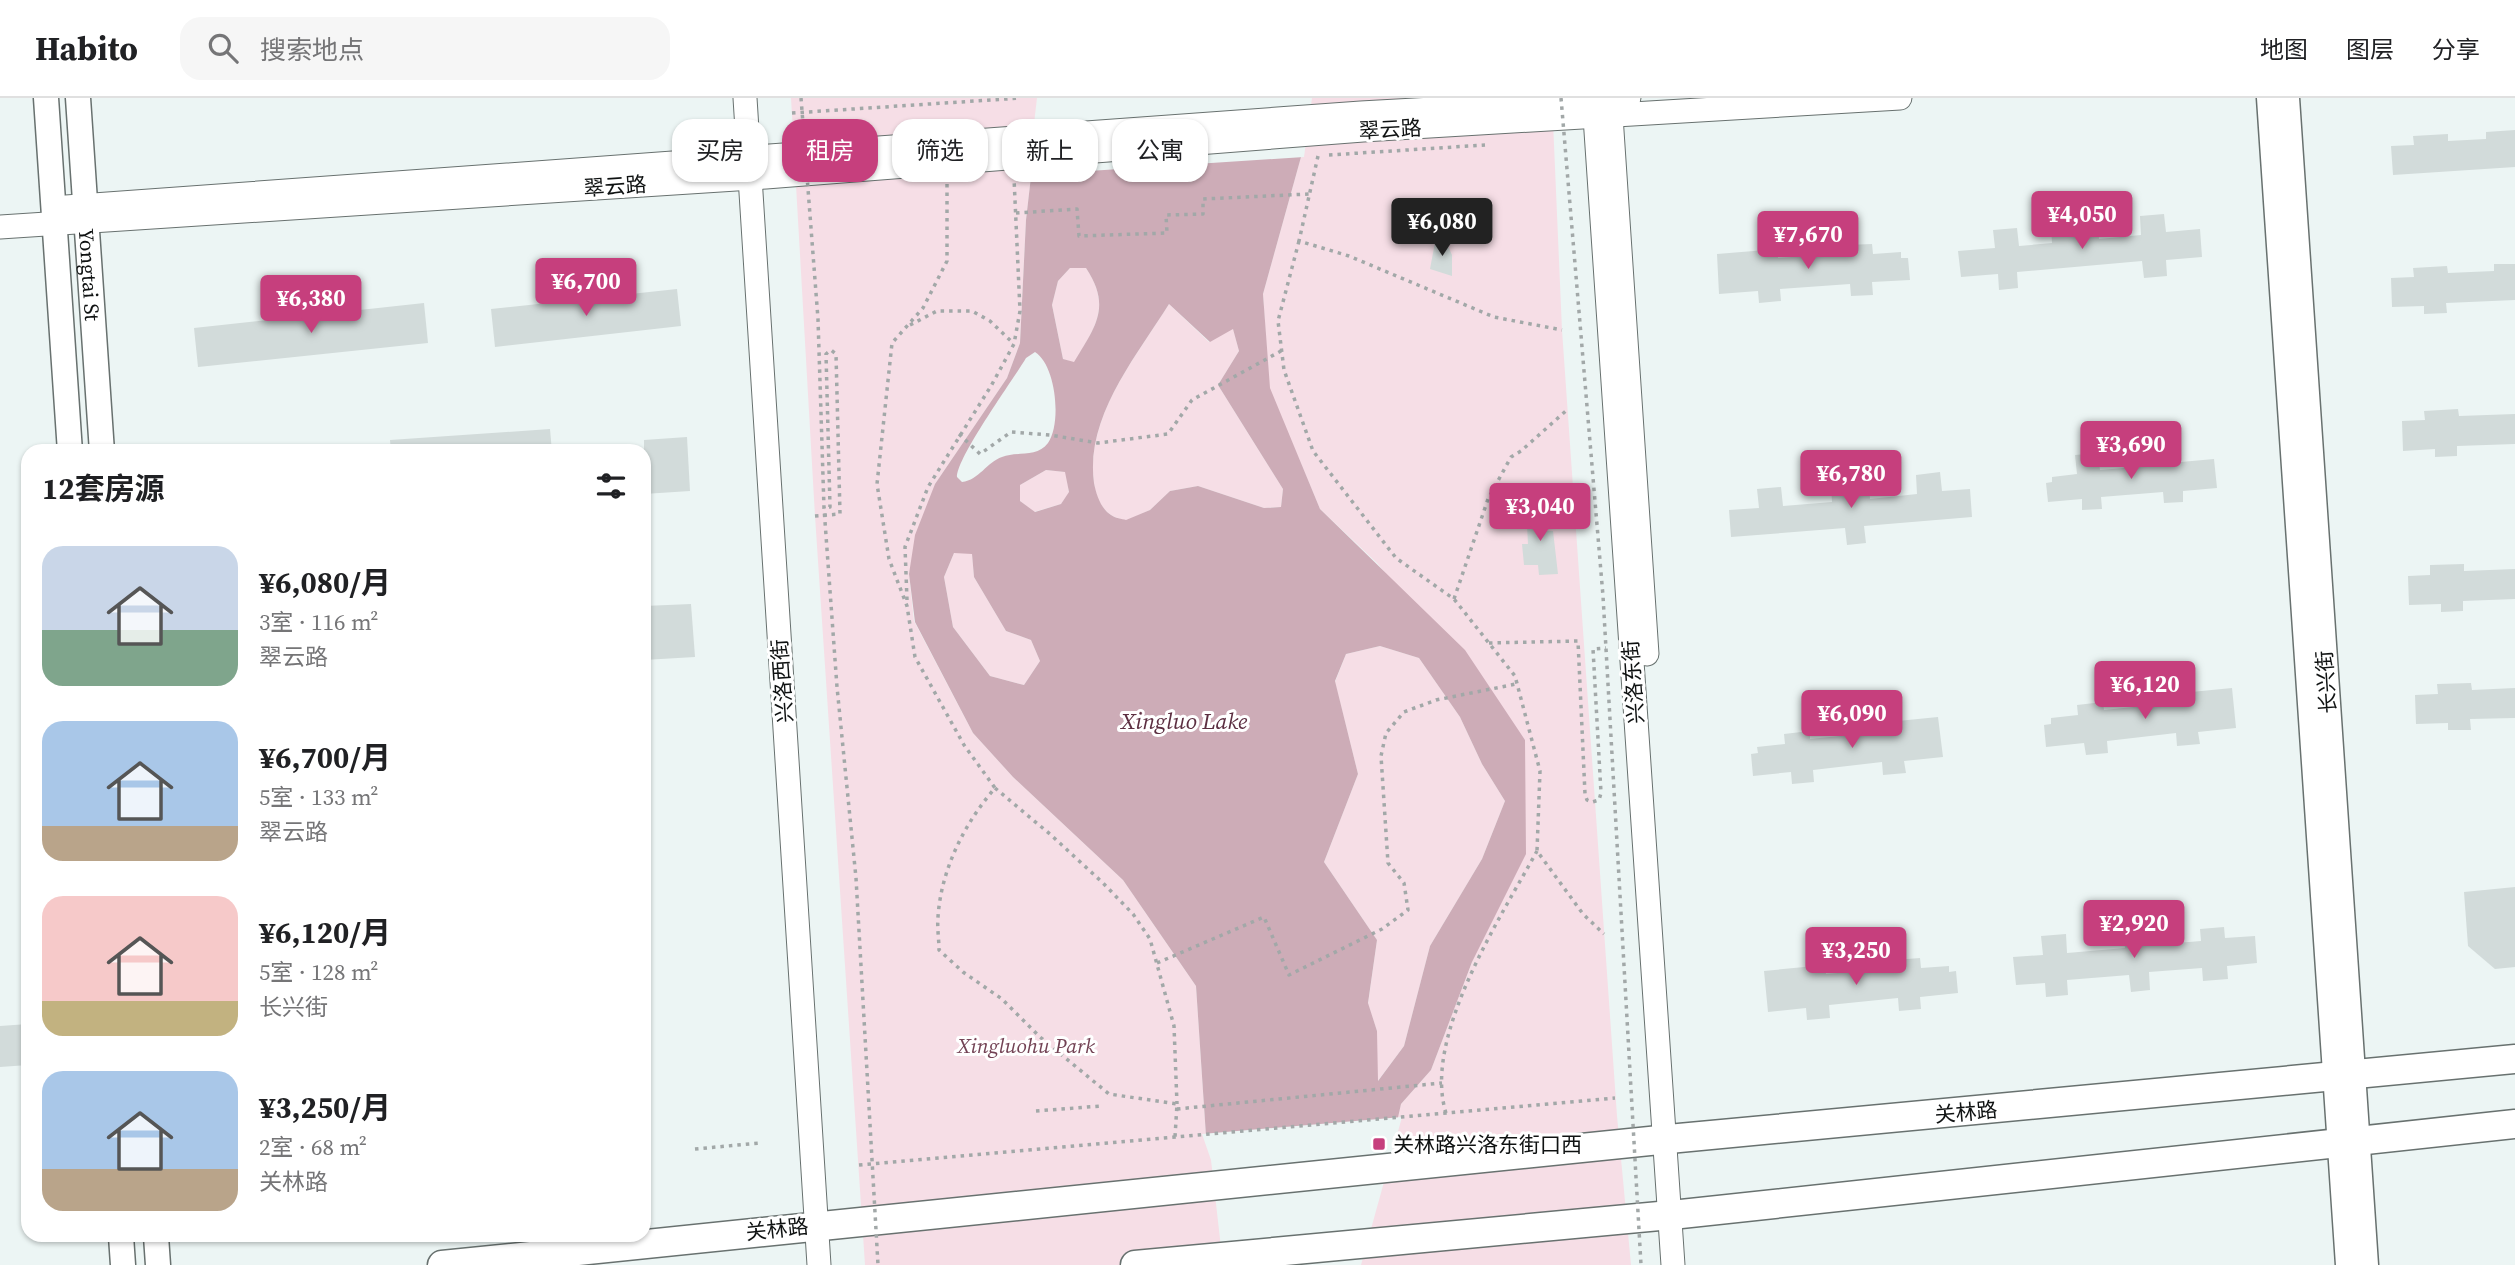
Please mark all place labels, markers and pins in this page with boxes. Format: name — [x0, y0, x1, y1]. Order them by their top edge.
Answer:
pin: ¥4,050 — [2025, 192, 2139, 251]
pin: ¥6,080 — [1385, 198, 1499, 258]
pin: ¥7,670 — [1751, 212, 1865, 271]
pin: ¥6,700 — [529, 258, 643, 318]
pin: ¥6,380 — [254, 275, 368, 335]
pin: ¥3,690 — [2074, 422, 2188, 481]
pin: ¥6,780 — [1794, 450, 1908, 510]
pin: ¥3,040 — [1483, 484, 1597, 543]
pin: ¥6,120 — [2088, 662, 2202, 721]
pin: ¥6,090 — [1795, 690, 1909, 750]
pin: ¥2,920 — [2077, 900, 2191, 960]
pin: ¥3,250 — [1799, 928, 1913, 987]
place label: 关林路兴洛东街口西 — [1393, 1130, 1582, 1159]
marker: 关林路兴洛东街口西 — [1371, 1136, 1387, 1152]

